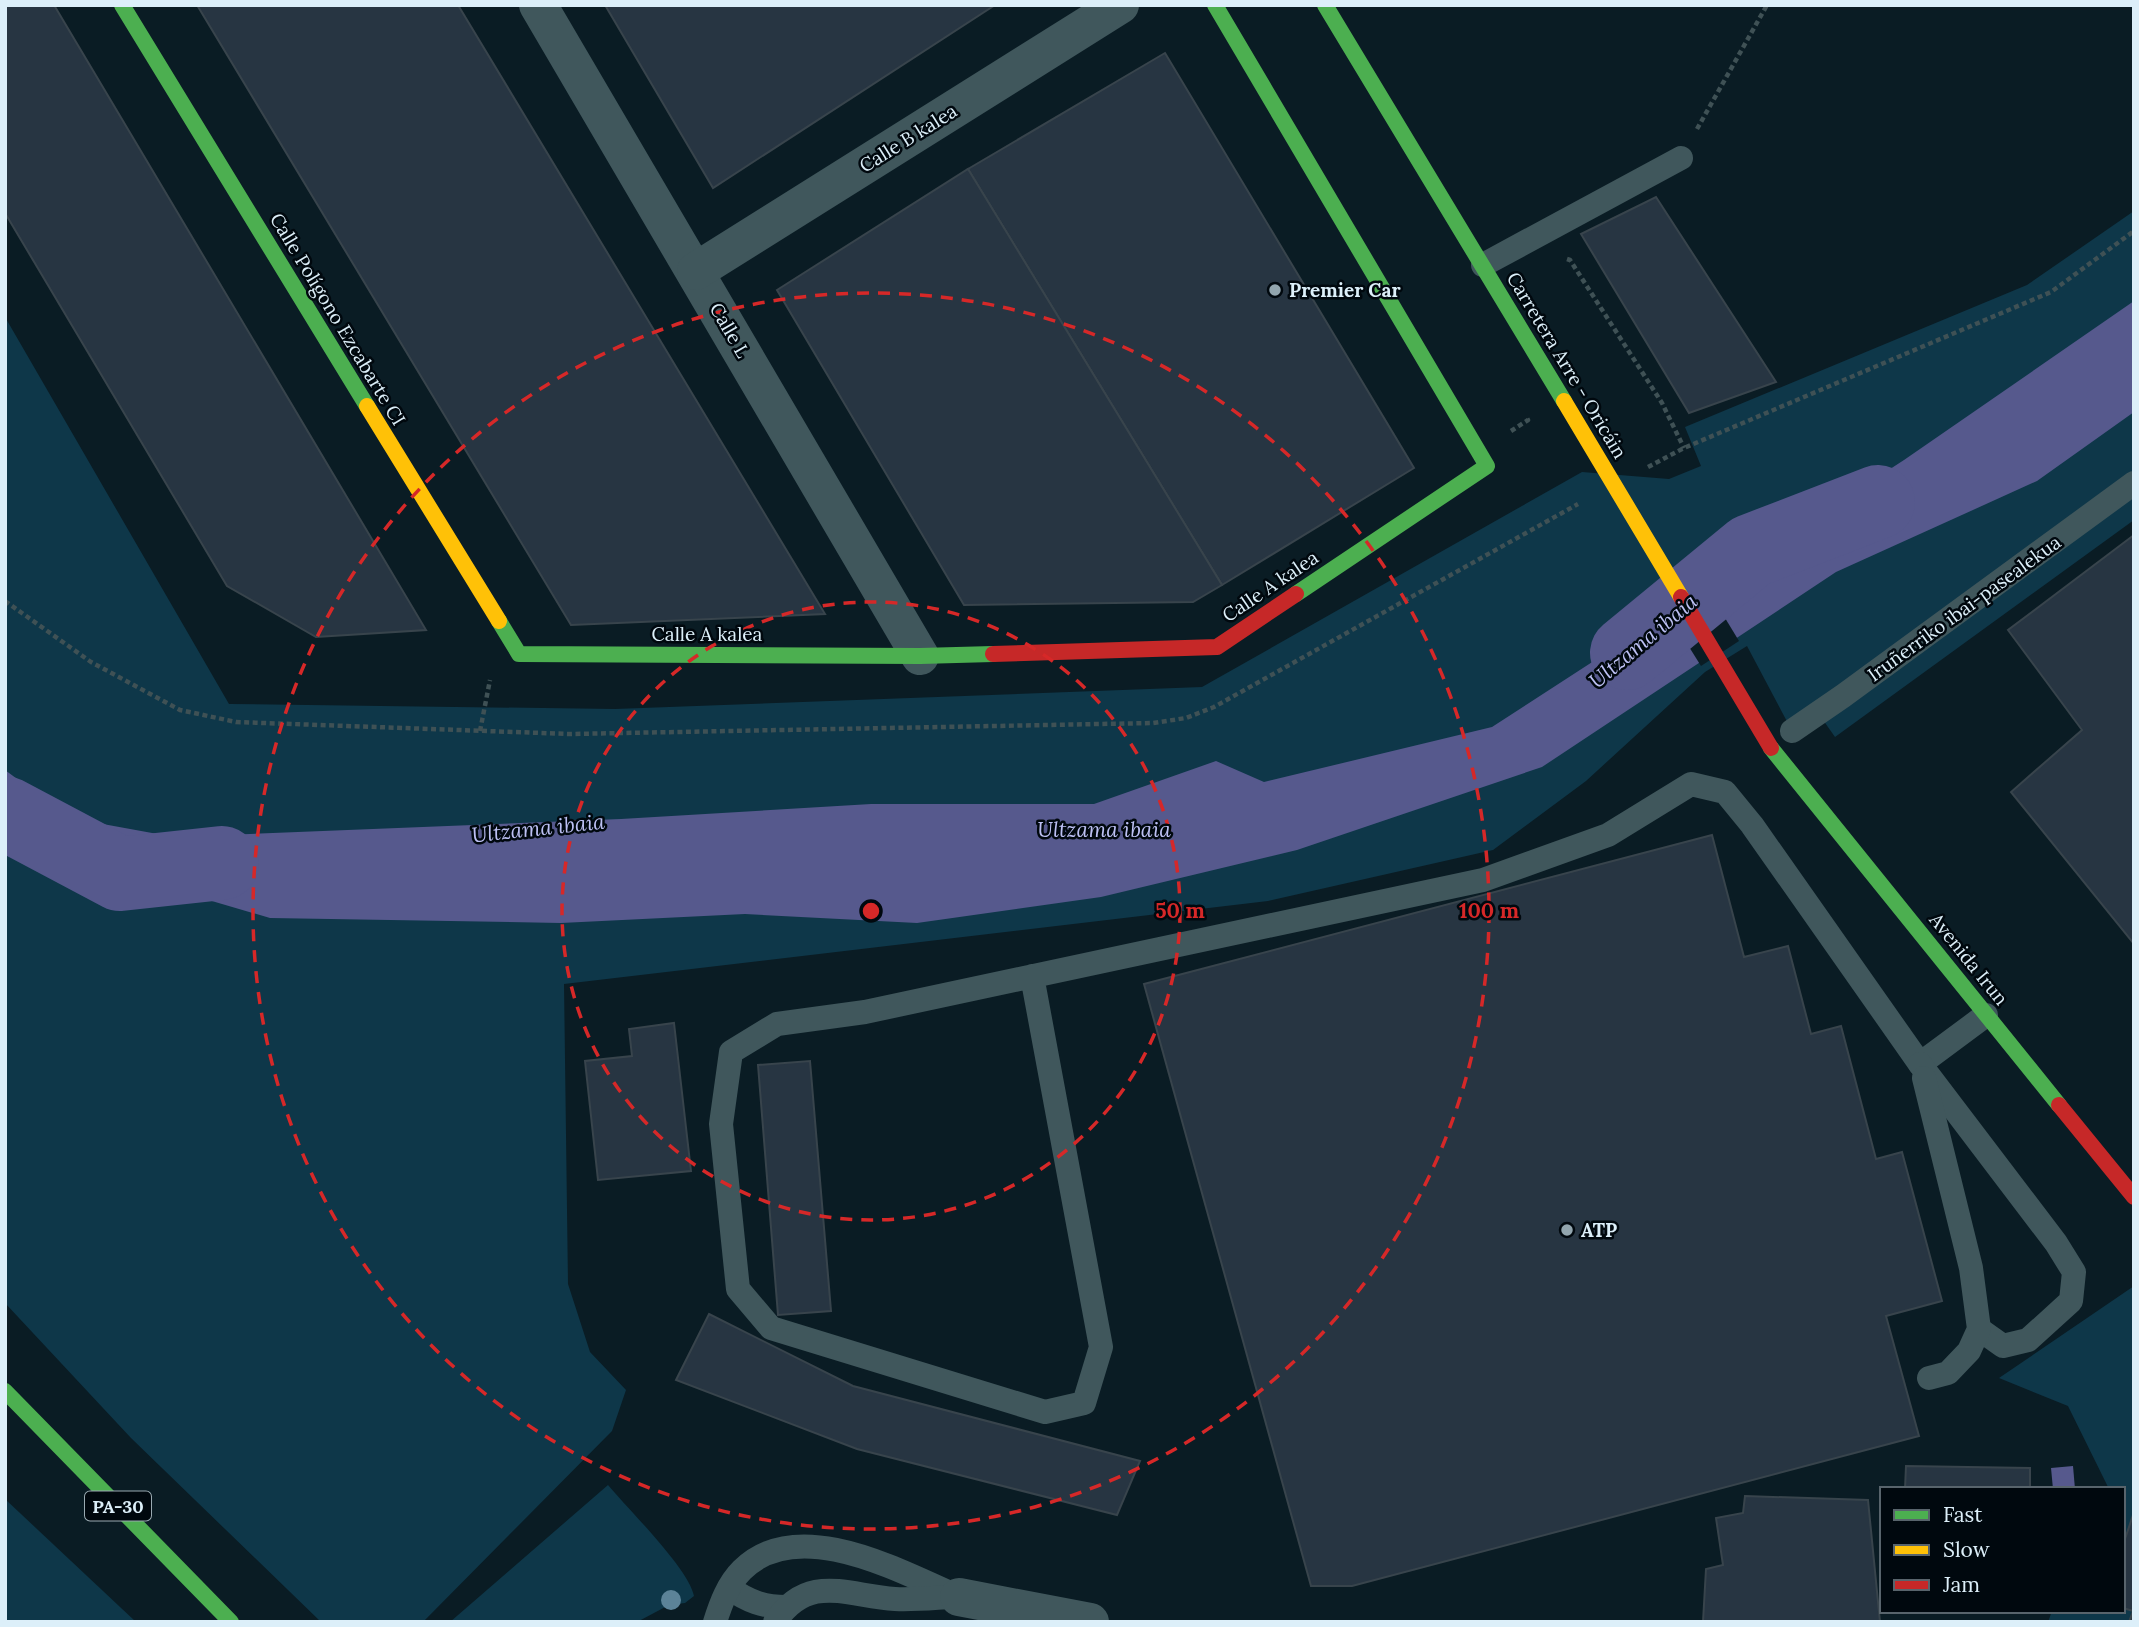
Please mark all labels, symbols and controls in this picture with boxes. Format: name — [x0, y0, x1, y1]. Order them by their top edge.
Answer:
street label: Calle B kalea — [855, 98, 961, 178]
street label: Calle Polígono Ezcabarte CI — [265, 208, 411, 430]
street label: Carretera Arre - Oricáin — [1502, 267, 1632, 463]
place label: Premier Car — [1289, 278, 1401, 302]
marker: Premier Car — [1267, 282, 1283, 298]
street label: Calle L — [705, 298, 755, 362]
street label: Iruñerriko ibai-pasealekua — [1863, 530, 2066, 686]
street label: Calle A kalea — [1217, 545, 1323, 627]
water label: Ultzama ibaia — [1583, 587, 1703, 694]
street label: Calle A kalea — [652, 622, 763, 646]
water label: Ultzama ibaia — [470, 808, 606, 848]
water label: Ultzama ibaia — [1037, 816, 1171, 843]
text: 50 m — [1155, 897, 1205, 924]
text: 100 m — [1459, 897, 1519, 924]
centre of rings — [859, 899, 883, 923]
street label: Avenida Irun — [1924, 907, 2013, 1010]
place label: ATP — [1581, 1218, 1617, 1242]
marker: ATP — [1559, 1222, 1575, 1238]
legend — [1880, 1487, 2125, 1613]
road number: PA-30 — [85, 1492, 151, 1520]
text: Fast — [1943, 1501, 1983, 1528]
text: Slow — [1943, 1536, 1990, 1563]
text: Jam — [1942, 1571, 1980, 1598]

